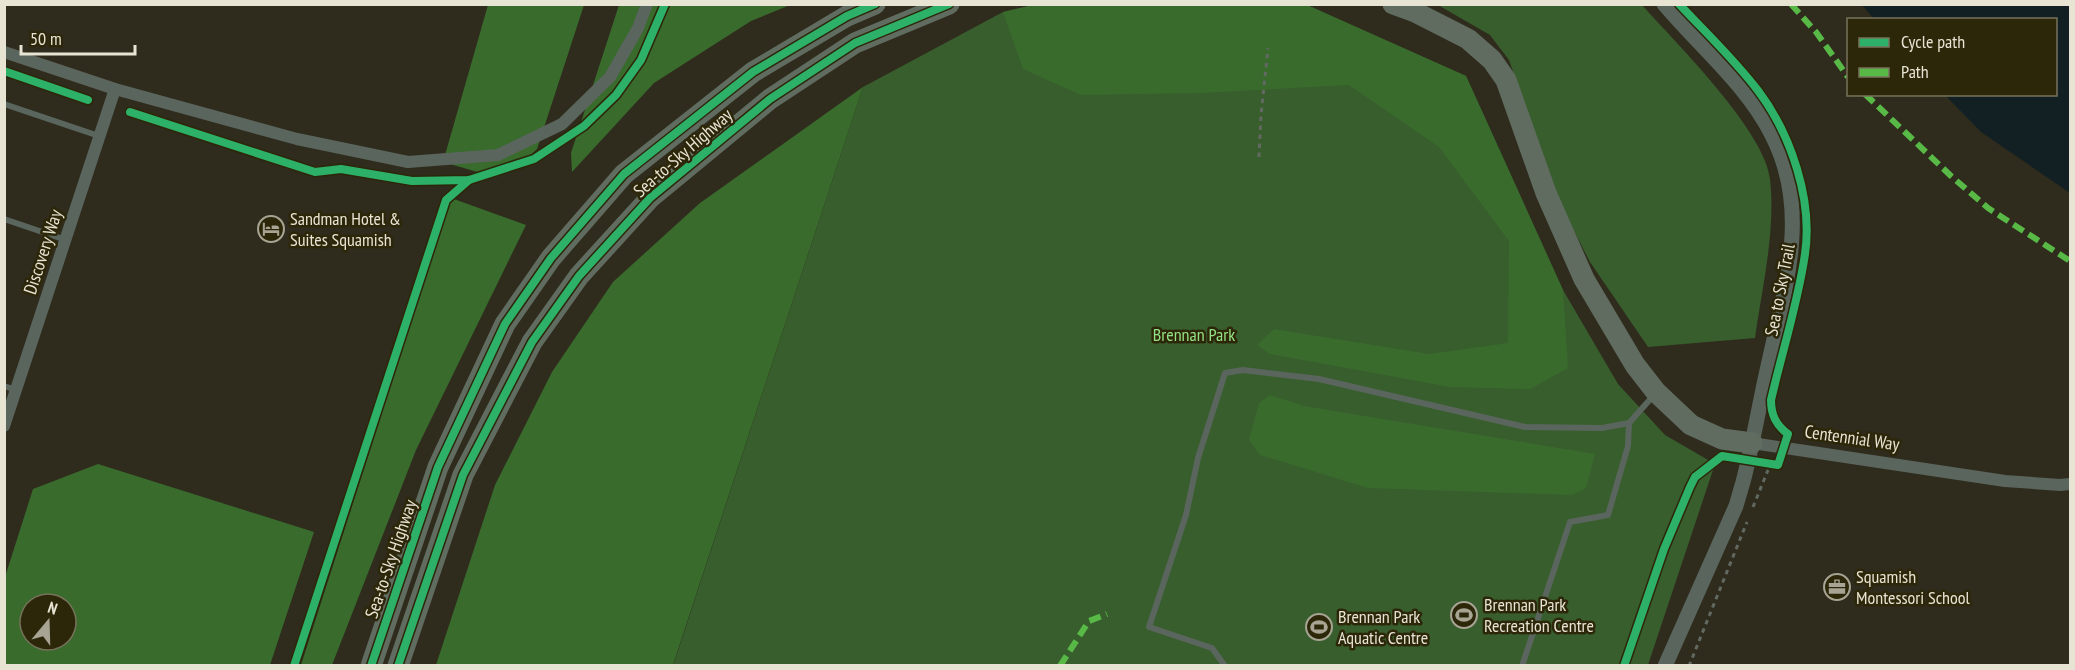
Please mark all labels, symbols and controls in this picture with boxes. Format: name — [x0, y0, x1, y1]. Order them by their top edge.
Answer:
scale bar — [21, 18, 135, 56]
legend — [1847, 18, 2057, 96]
text: 50 m — [30, 27, 62, 50]
text: Cycle path — [1901, 30, 1965, 53]
text: Path — [1901, 60, 1929, 83]
street label: Sea-to-Sky Highway — [628, 103, 737, 202]
street label: Discovery Way — [18, 206, 67, 297]
place label: Sandman Hotel & Suites Squamish — [290, 207, 401, 251]
hotel icon: Sandman Hotel & Suites Squamish — [256, 214, 286, 244]
street label: Sea to Sky Trail — [1759, 241, 1800, 338]
park label: Brennan Park — [1153, 323, 1235, 346]
street label: Centennial Way — [1803, 419, 1901, 456]
street label: Sea-to-Sky Highway — [359, 496, 422, 621]
place label: Squamish Montessori School — [1856, 565, 1971, 609]
office icon: Squamish Montessori School — [1822, 572, 1852, 602]
north arrow — [18, 592, 78, 652]
place label: Brennan Park Recreation Centre — [1484, 593, 1594, 637]
text: N — [46, 597, 60, 619]
sports icon: Brennan Park Recreation Centre — [1449, 600, 1479, 630]
place label: Brennan Park Aquatic Centre — [1338, 605, 1428, 649]
sports icon: Brennan Park Aquatic Centre — [1304, 612, 1334, 642]

